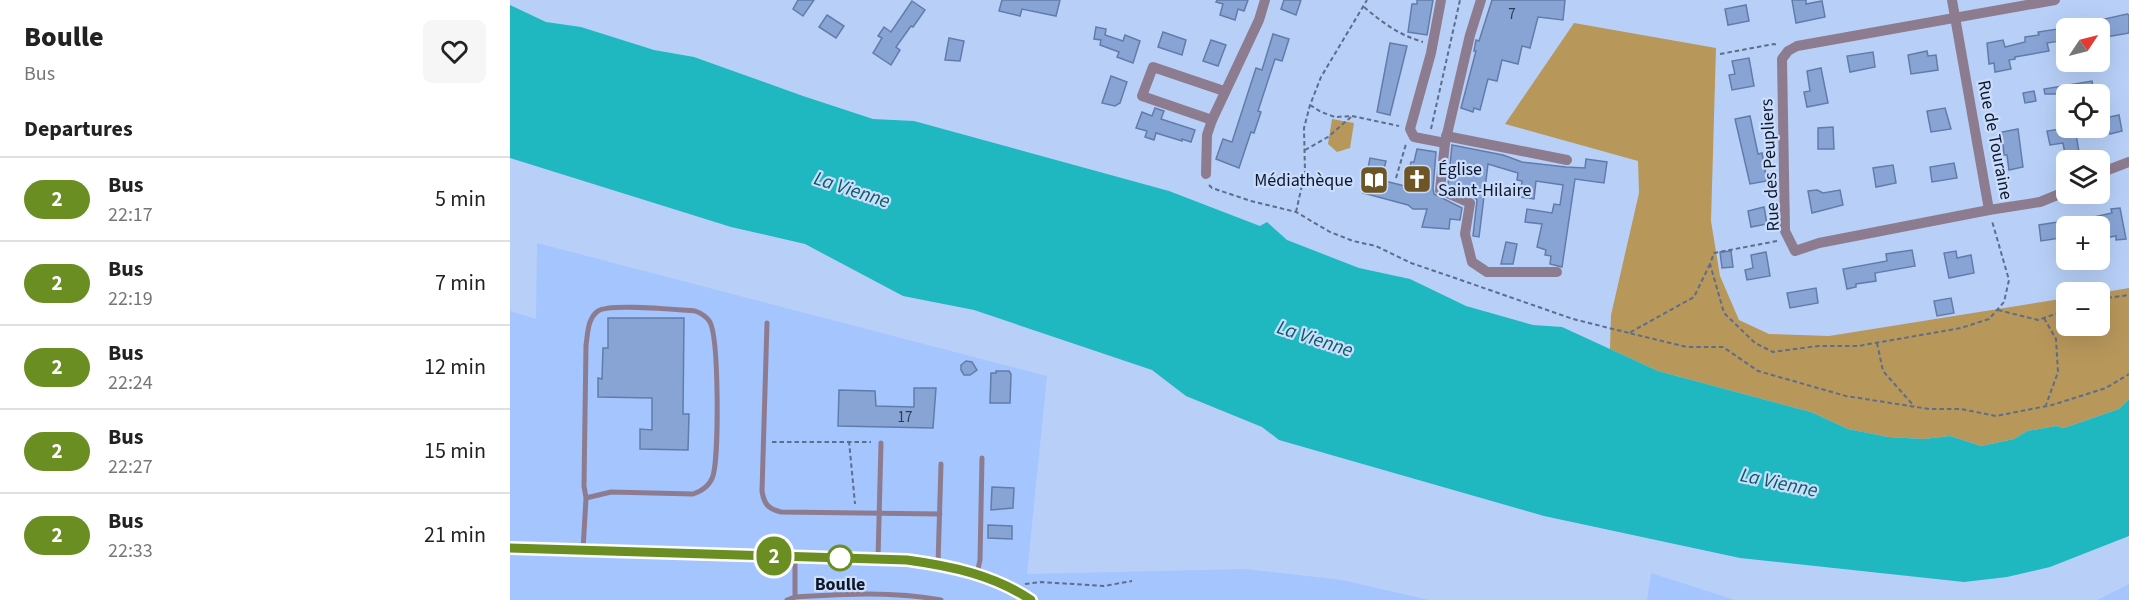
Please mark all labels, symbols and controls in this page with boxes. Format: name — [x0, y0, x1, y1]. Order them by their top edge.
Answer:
house number: 7 — [1508, 4, 1516, 25]
text: Boulle — [24, 17, 104, 57]
north arrow — [2056, 18, 2110, 72]
map controls — [2056, 18, 2110, 336]
button: heart — [423, 20, 486, 83]
text: Bus — [24, 60, 55, 88]
street label: Rue de Touraine — [1971, 78, 2019, 202]
button: locate — [2056, 84, 2110, 138]
street label: Rue des Peupliers — [1754, 98, 1786, 232]
text: Departures — [24, 113, 133, 145]
button: layers — [2056, 150, 2110, 204]
place label: Église Saint-Hilaire — [1438, 157, 1531, 203]
church icon: Église Saint-Hilaire — [1401, 163, 1433, 195]
library icon: Médiathèque — [1358, 164, 1390, 196]
water label: La Vienne — [810, 165, 894, 215]
place label: Médiathèque — [1254, 168, 1353, 193]
text: Bus — [108, 169, 144, 201]
text: 5 min — [435, 183, 486, 215]
text: 2 — [51, 184, 63, 214]
text: 22:17 — [108, 201, 153, 229]
button: + — [2056, 216, 2110, 270]
text: Bus — [108, 253, 144, 285]
text: 7 min — [435, 267, 486, 299]
text: 2 — [51, 268, 63, 298]
button: − — [2056, 282, 2110, 336]
text: 22:19 — [108, 285, 153, 313]
water label: La Vienne — [1273, 314, 1357, 364]
text: Bus — [108, 337, 144, 369]
text: 12 min — [424, 351, 486, 383]
text: 2 — [51, 352, 63, 382]
text: 22:24 — [108, 369, 153, 397]
house number: 17 — [898, 407, 912, 428]
text: Bus — [108, 421, 144, 453]
text: 15 min — [424, 435, 486, 467]
text: 2 — [51, 436, 63, 466]
text: 22:27 — [108, 453, 153, 481]
water label: La Vienne — [1738, 461, 1820, 505]
text: Bus — [108, 505, 144, 537]
text: 21 min — [424, 519, 486, 551]
text: 2 — [51, 520, 63, 550]
line badge: 2 — [754, 536, 794, 576]
text: 22:33 — [108, 537, 153, 565]
text: 2 — [768, 541, 780, 571]
marker: Boulle — [827, 545, 853, 571]
place label: Boulle — [815, 572, 865, 597]

